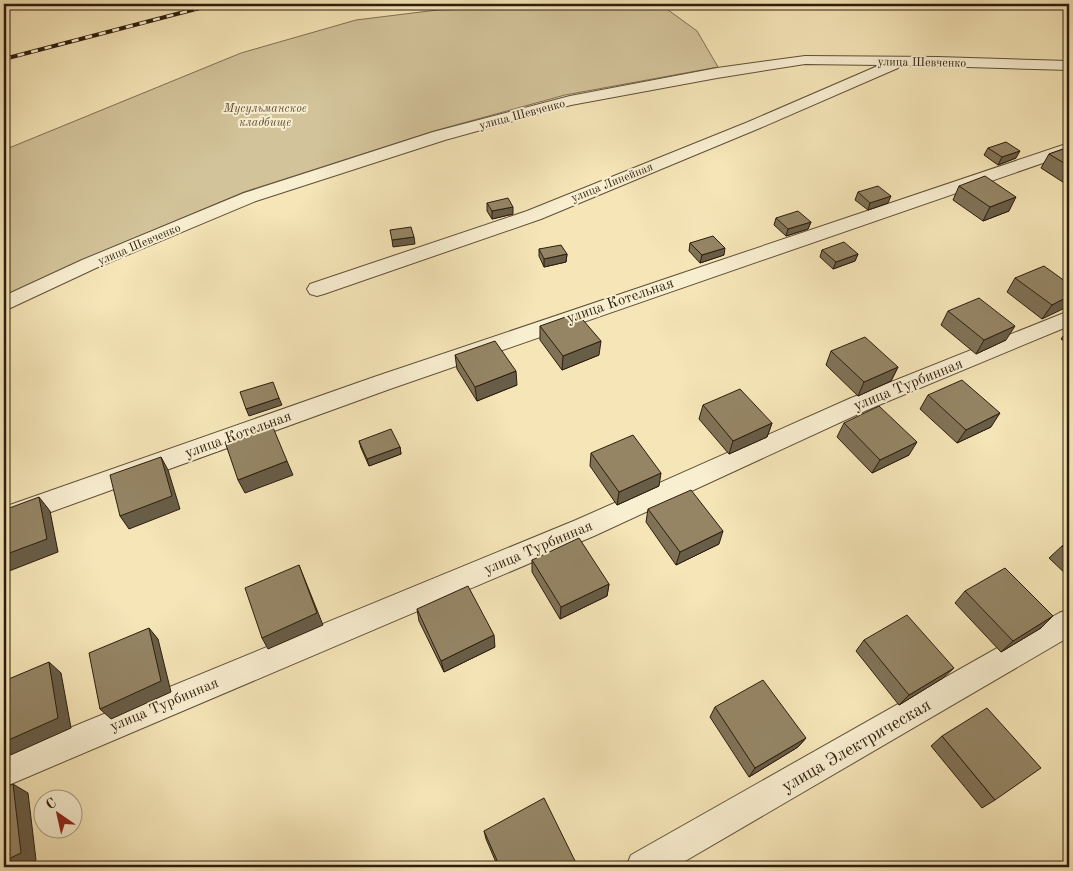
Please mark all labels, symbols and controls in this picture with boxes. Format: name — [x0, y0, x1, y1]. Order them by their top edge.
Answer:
street label: улица Шевченко — [878, 56, 966, 70]
street label: улица Шевченко — [478, 98, 567, 132]
park label: Мусульманское кладбище — [222, 103, 307, 129]
street label: улица Линейная — [570, 161, 655, 205]
street label: улица Шевченко — [96, 222, 183, 268]
street label: улица Котельная — [565, 276, 676, 327]
street label: улица Турбинная — [852, 357, 965, 414]
street label: улица Котельная — [183, 409, 294, 462]
street label: улица Турбинная — [482, 519, 595, 578]
street label: улица Турбинная — [108, 676, 221, 735]
street label: улица Электрическая — [779, 696, 934, 796]
north arrow — [32, 788, 82, 838]
text: С — [44, 796, 59, 812]

